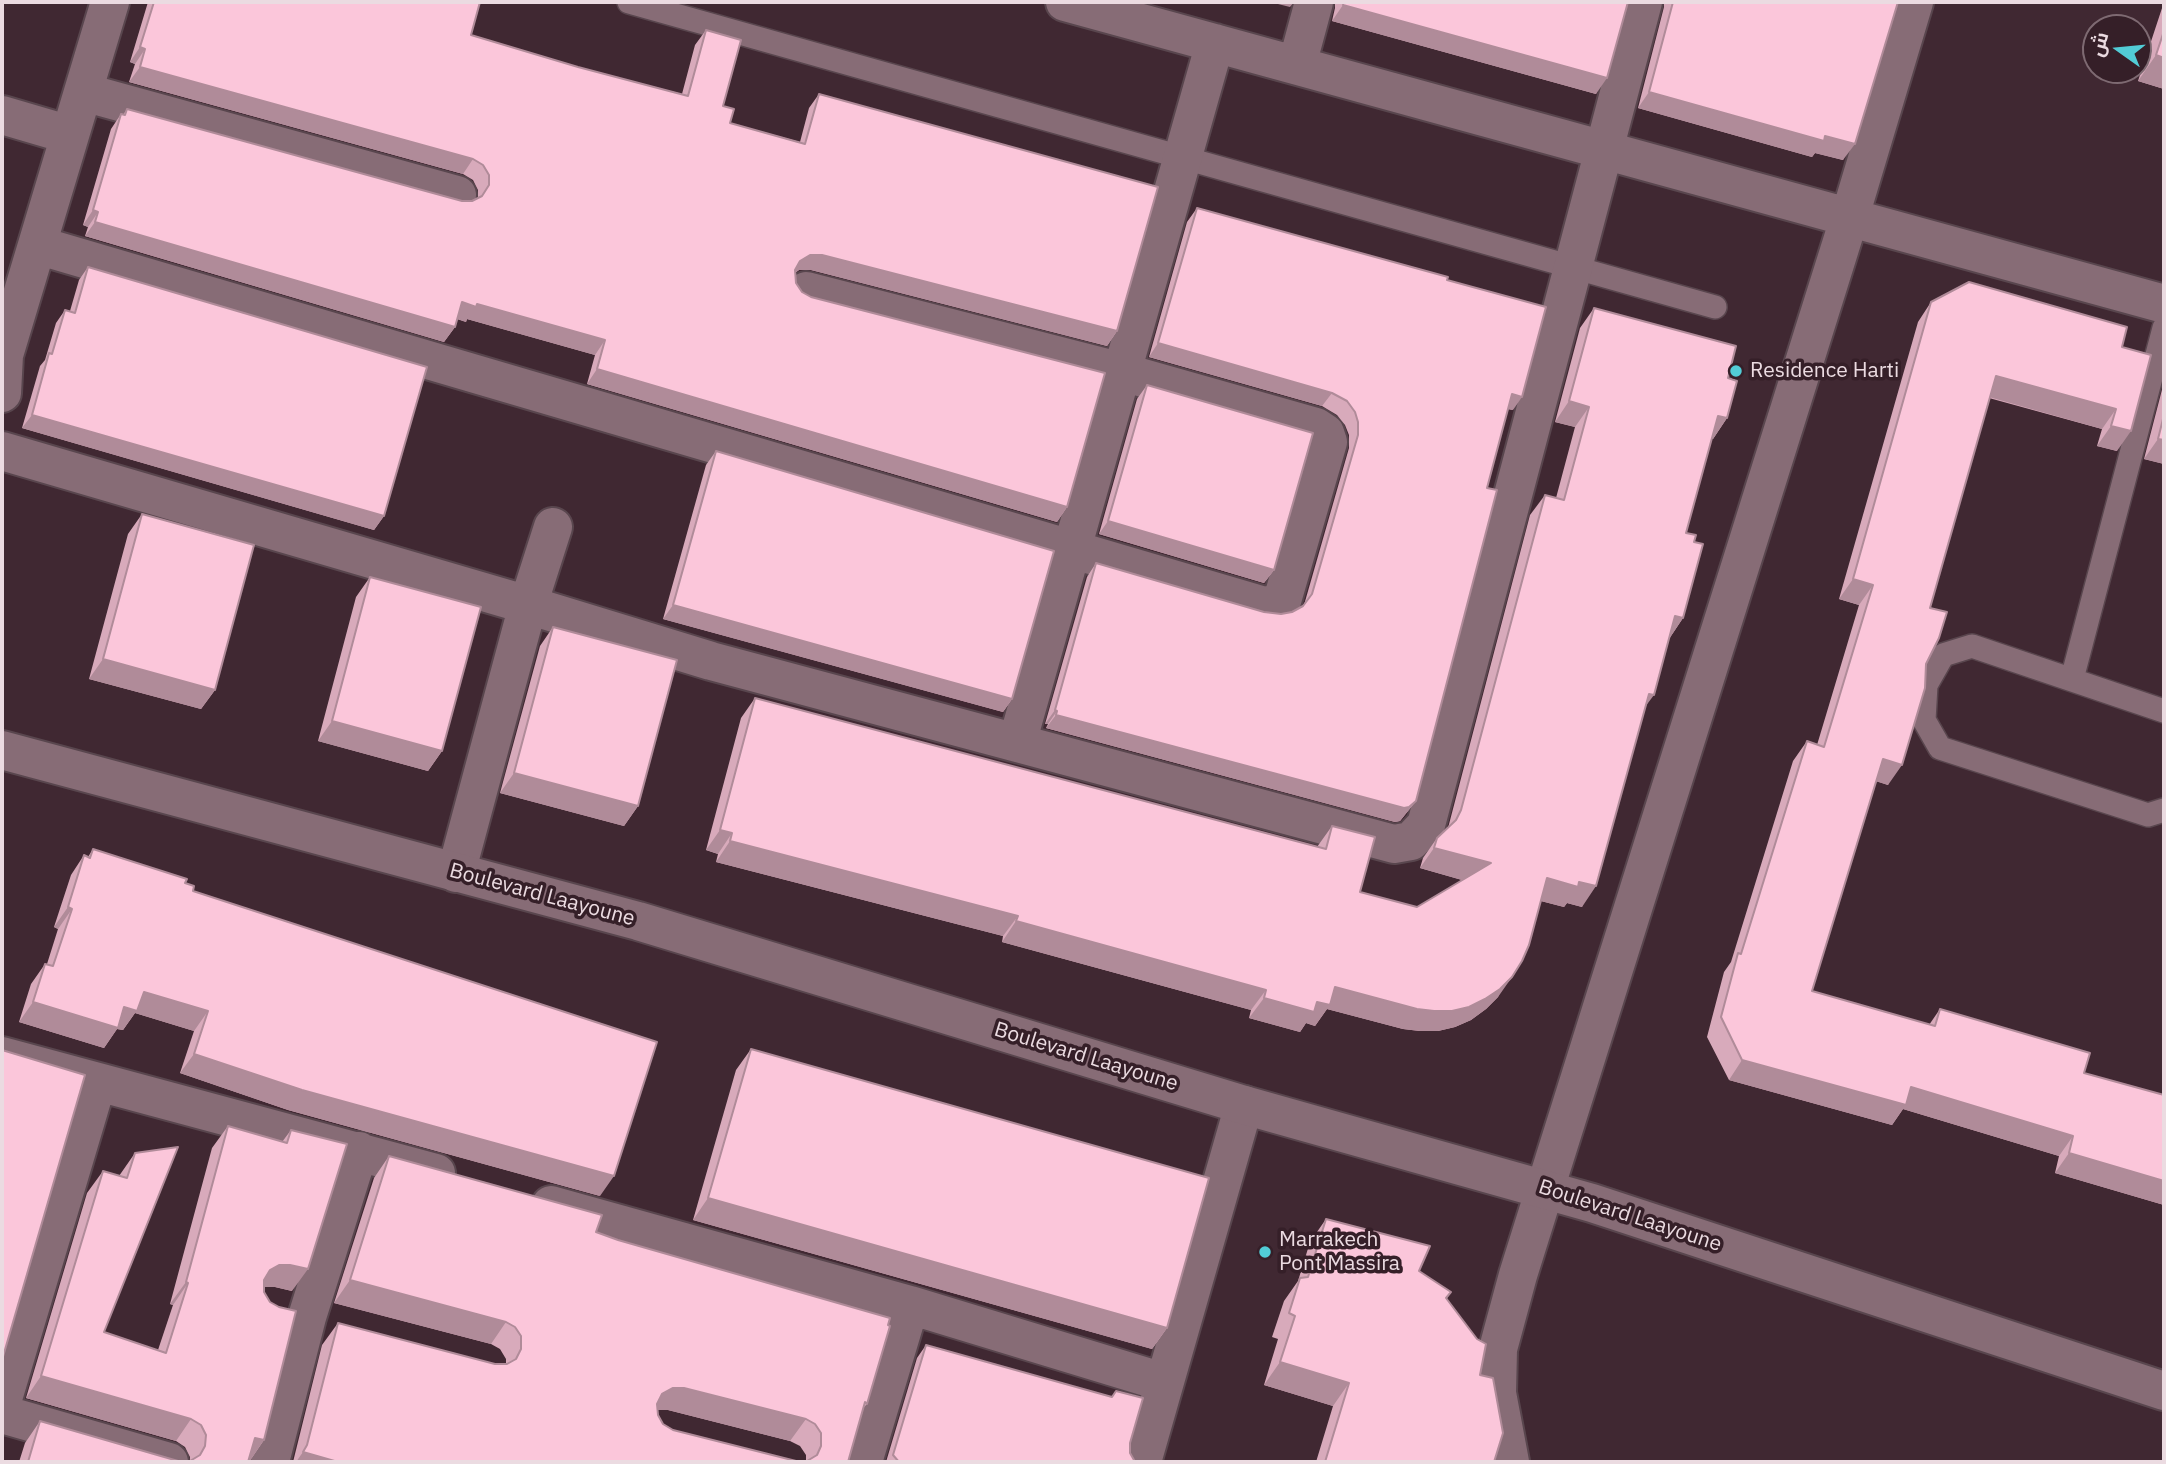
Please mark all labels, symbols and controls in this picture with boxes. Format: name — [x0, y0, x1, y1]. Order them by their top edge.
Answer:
north arrow — [2082, 14, 2152, 84]
text: ش — [2084, 29, 2113, 59]
place label: Residence Harti — [1750, 358, 1899, 384]
marker: Residence Harti — [1728, 363, 1744, 379]
street label: Boulevard Laayoune — [447, 858, 637, 932]
street label: Boulevard Laayoune — [991, 1017, 1181, 1097]
street label: Boulevard Laayoune — [1535, 1175, 1725, 1257]
place label: Marrakech Pont Massira — [1279, 1227, 1400, 1277]
marker: Marrakech Pont Massira — [1257, 1244, 1273, 1260]

